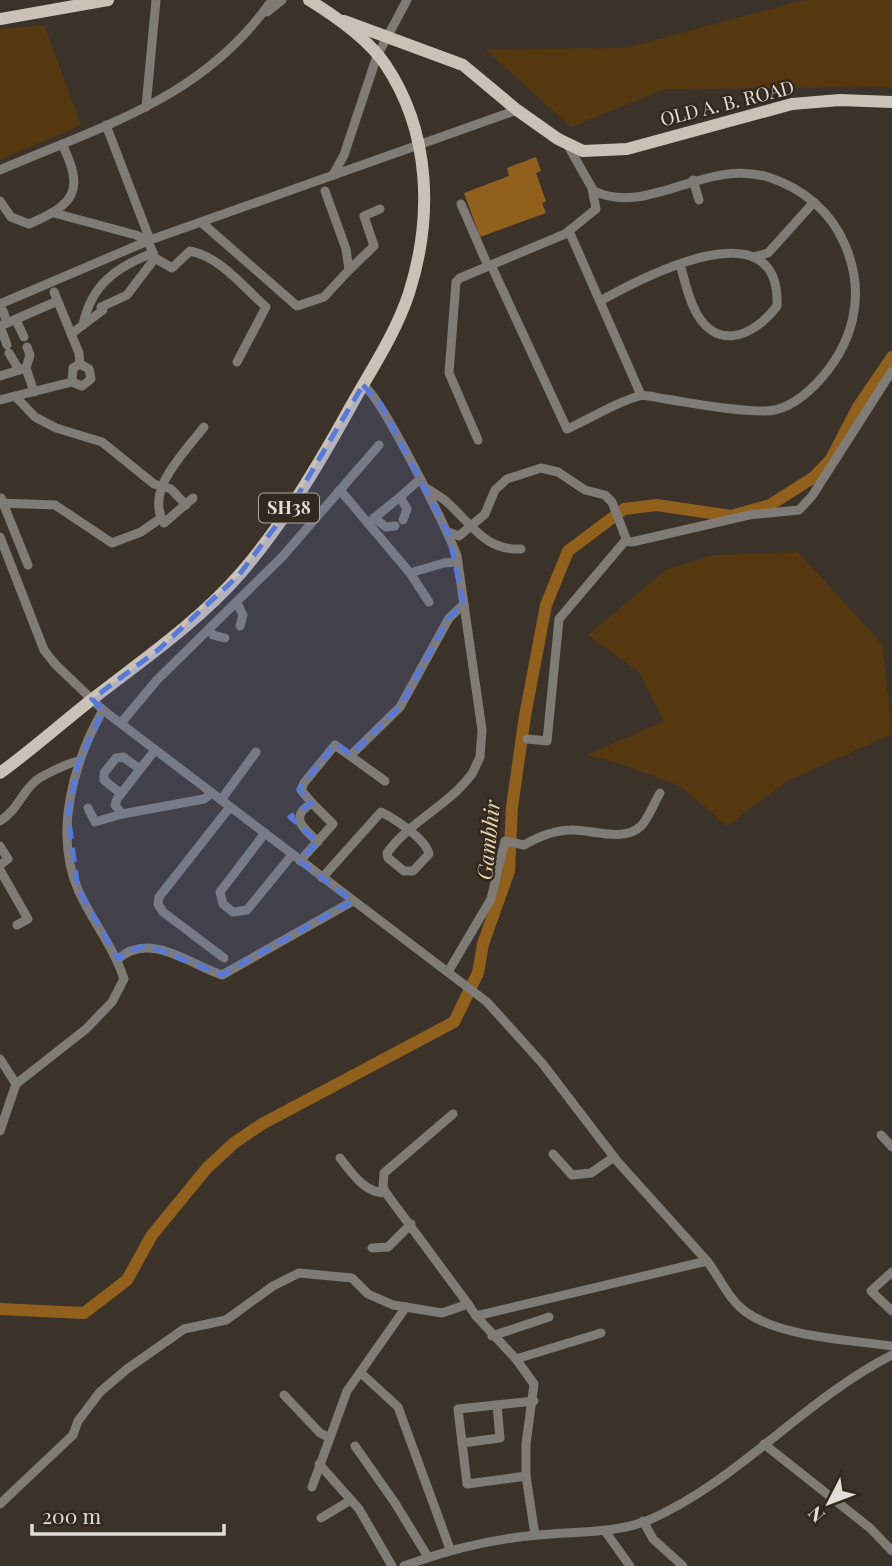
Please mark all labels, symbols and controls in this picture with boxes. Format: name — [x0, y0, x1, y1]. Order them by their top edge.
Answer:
street label: OLD A. B. ROAD — [657, 73, 796, 131]
road number: SH38 — [259, 494, 319, 522]
water label: Gambhir — [469, 798, 505, 881]
north arrow — [794, 1468, 864, 1538]
scale bar — [32, 1492, 224, 1536]
text: 200 m — [42, 1501, 101, 1529]
text: N — [801, 1501, 830, 1529]

